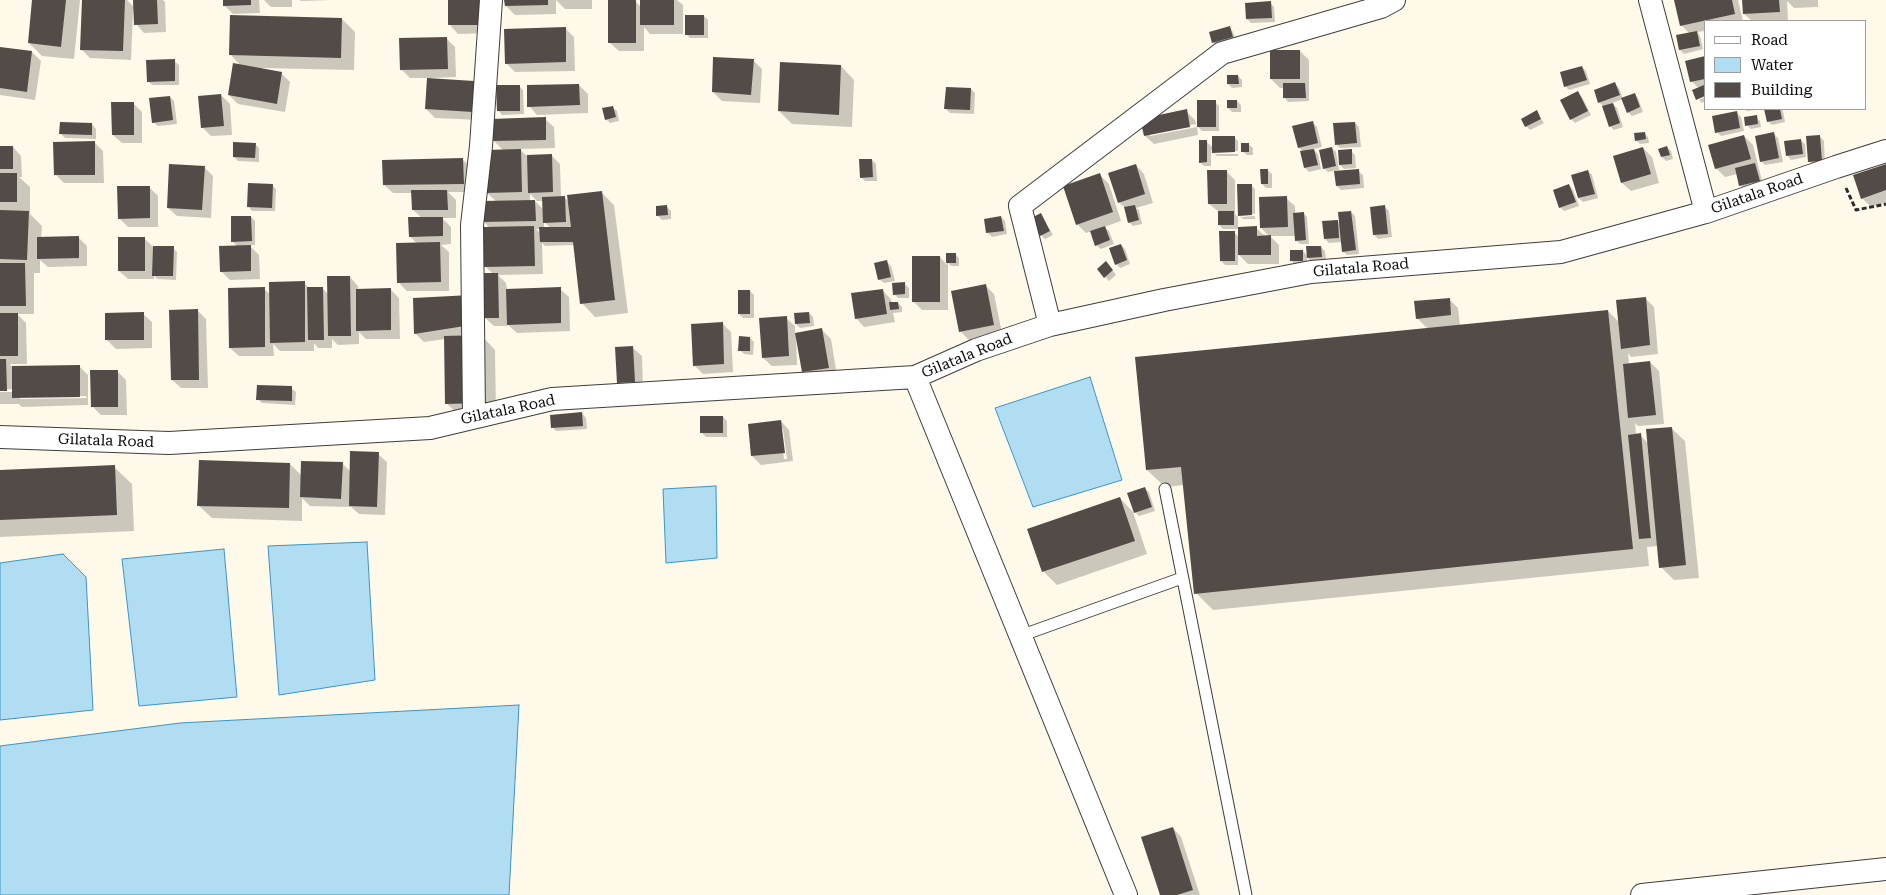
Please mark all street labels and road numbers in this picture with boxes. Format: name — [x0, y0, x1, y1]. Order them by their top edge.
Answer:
street label: Gilatala Road — [1709, 170, 1805, 218]
street label: Gilatala Road — [1312, 255, 1410, 281]
street label: Gilatala Road — [919, 330, 1015, 382]
street label: Gilatala Road — [459, 391, 557, 429]
street label: Gilatala Road — [58, 430, 154, 452]

